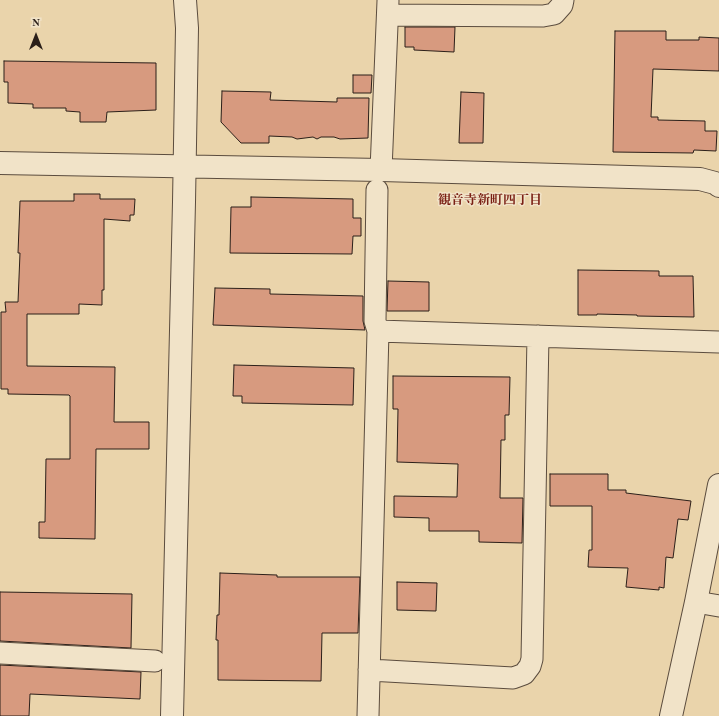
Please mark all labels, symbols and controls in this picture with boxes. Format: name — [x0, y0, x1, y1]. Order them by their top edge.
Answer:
north arrow — [16, 16, 56, 56]
text: N — [32, 18, 40, 29]
district label: 観音寺新町四丁目 — [438, 193, 542, 209]

